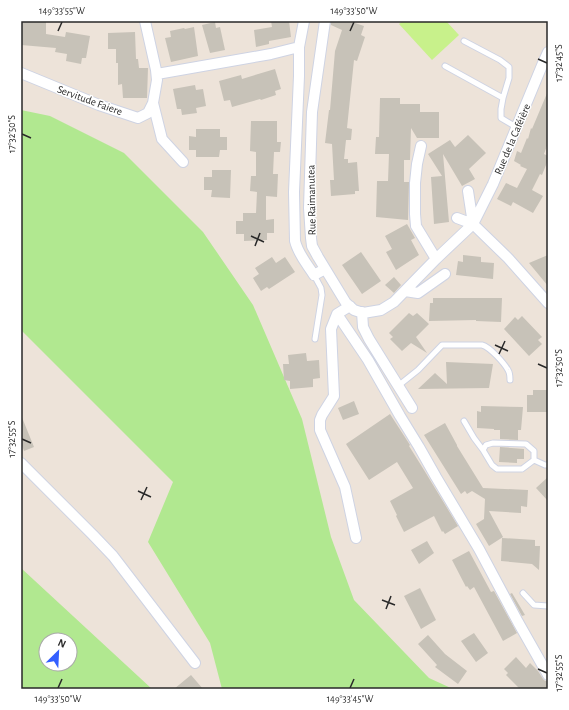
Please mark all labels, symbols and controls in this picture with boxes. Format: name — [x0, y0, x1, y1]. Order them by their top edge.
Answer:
text: 149°33'55"W — [39, 6, 85, 16]
text: 149°33'50"W — [330, 6, 378, 16]
text: 17°32'45"S — [554, 44, 564, 82]
street label: Servitude Faiere — [56, 84, 124, 117]
street label: Rue de la Caféière — [493, 102, 532, 176]
text: 17°32'50"S — [7, 115, 17, 153]
street label: Rue Raimanutea — [305, 165, 318, 235]
text: 17°32'50"S — [554, 349, 564, 387]
text: 17°32'55"S — [7, 420, 17, 457]
north arrow — [38, 632, 78, 672]
text: N — [56, 637, 68, 650]
text: 17°32'55"S — [554, 654, 564, 691]
text: 149°33'50"W — [34, 694, 82, 704]
text: 149°33'45"W — [327, 694, 373, 704]

